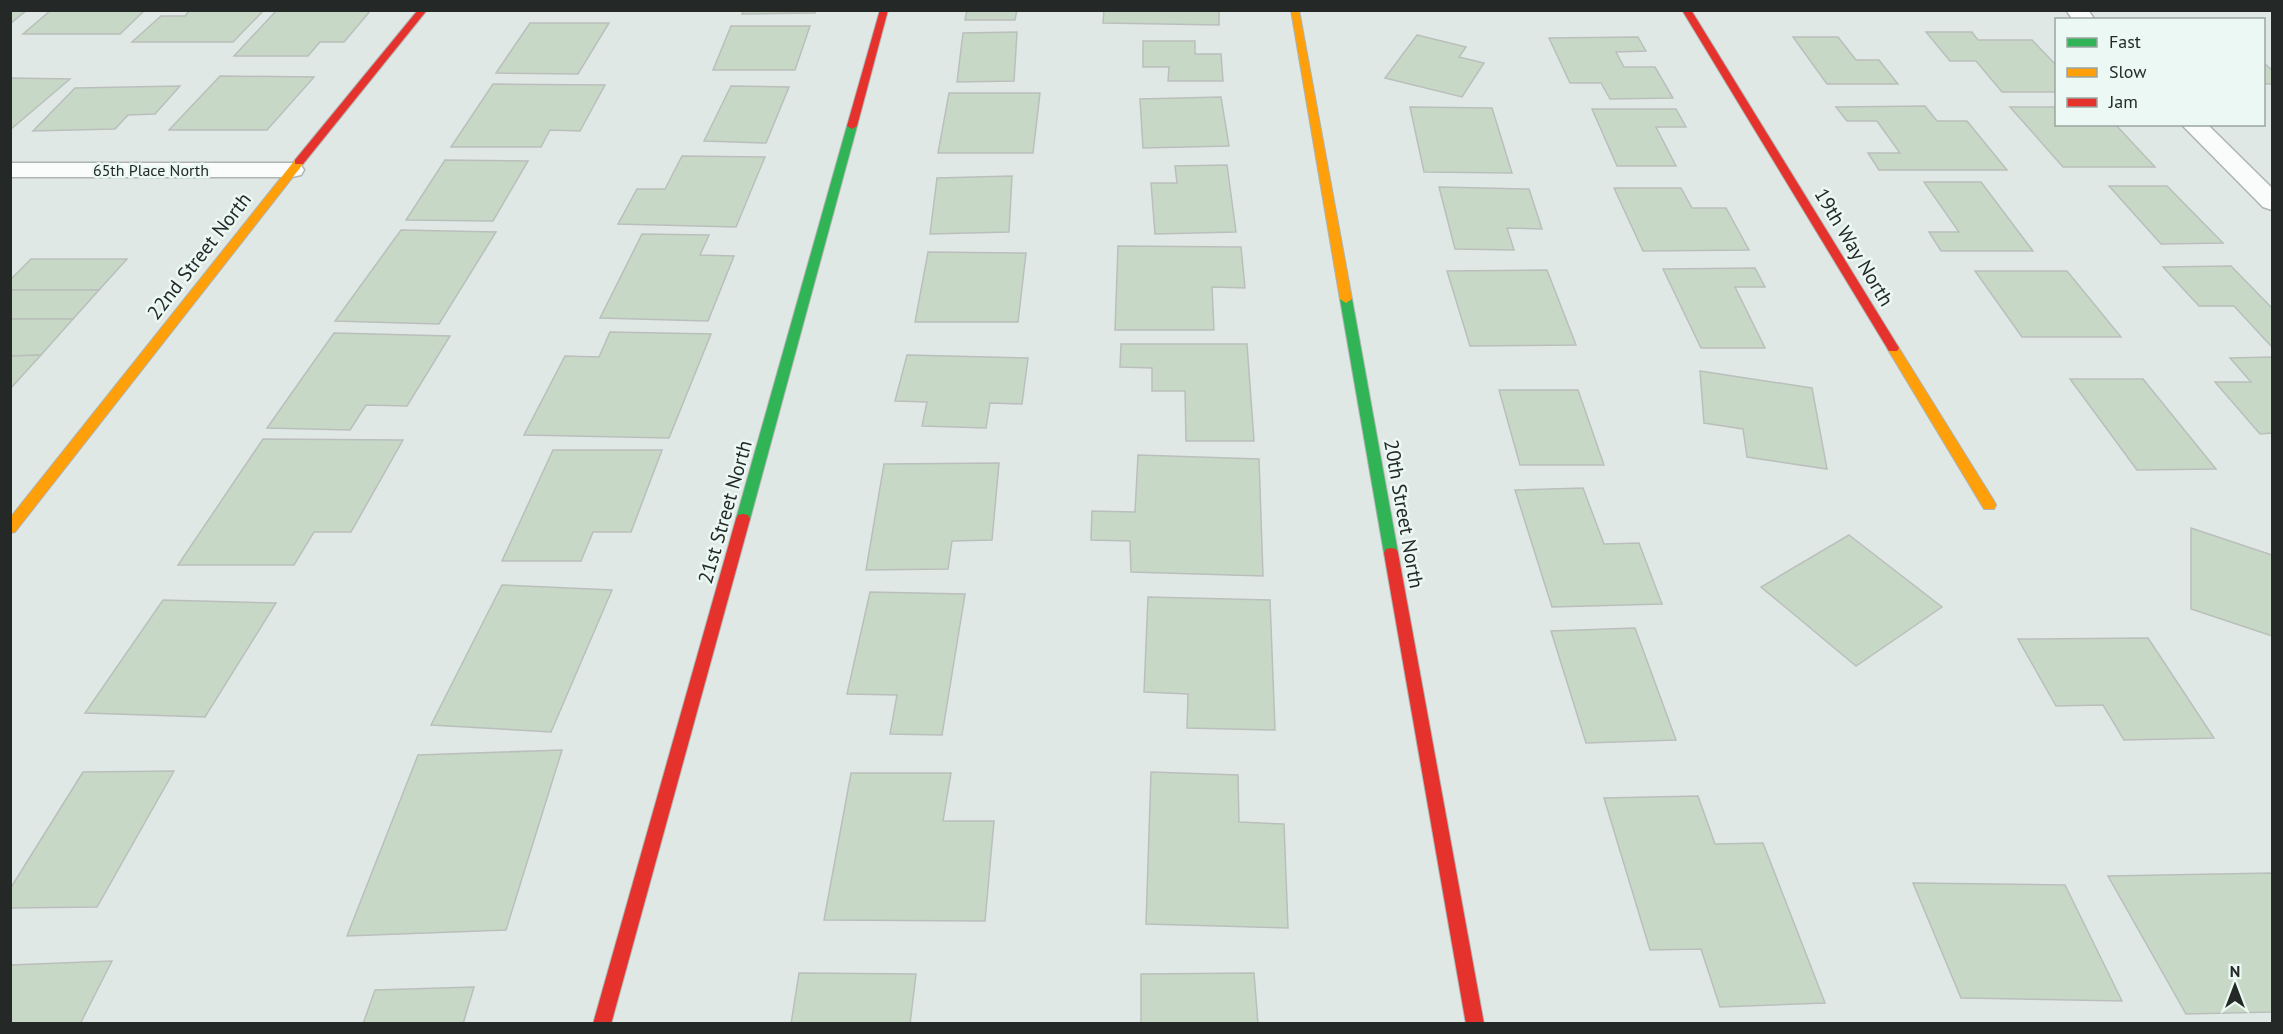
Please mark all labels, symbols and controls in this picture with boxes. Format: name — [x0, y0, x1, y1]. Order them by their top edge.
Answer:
legend — [2055, 18, 2265, 126]
text: Fast — [2109, 30, 2141, 53]
text: Slow — [2109, 60, 2147, 83]
text: Jam — [2108, 90, 2138, 113]
street label: 65th Place North — [93, 160, 209, 180]
street label: 19th Way North — [1809, 183, 1899, 311]
street label: 22nd Street North — [141, 187, 257, 325]
street label: 21st Street North — [692, 437, 758, 587]
street label: 20th Street North — [1378, 438, 1430, 590]
north arrow — [2205, 956, 2265, 1016]
text: N — [2230, 961, 2240, 981]

